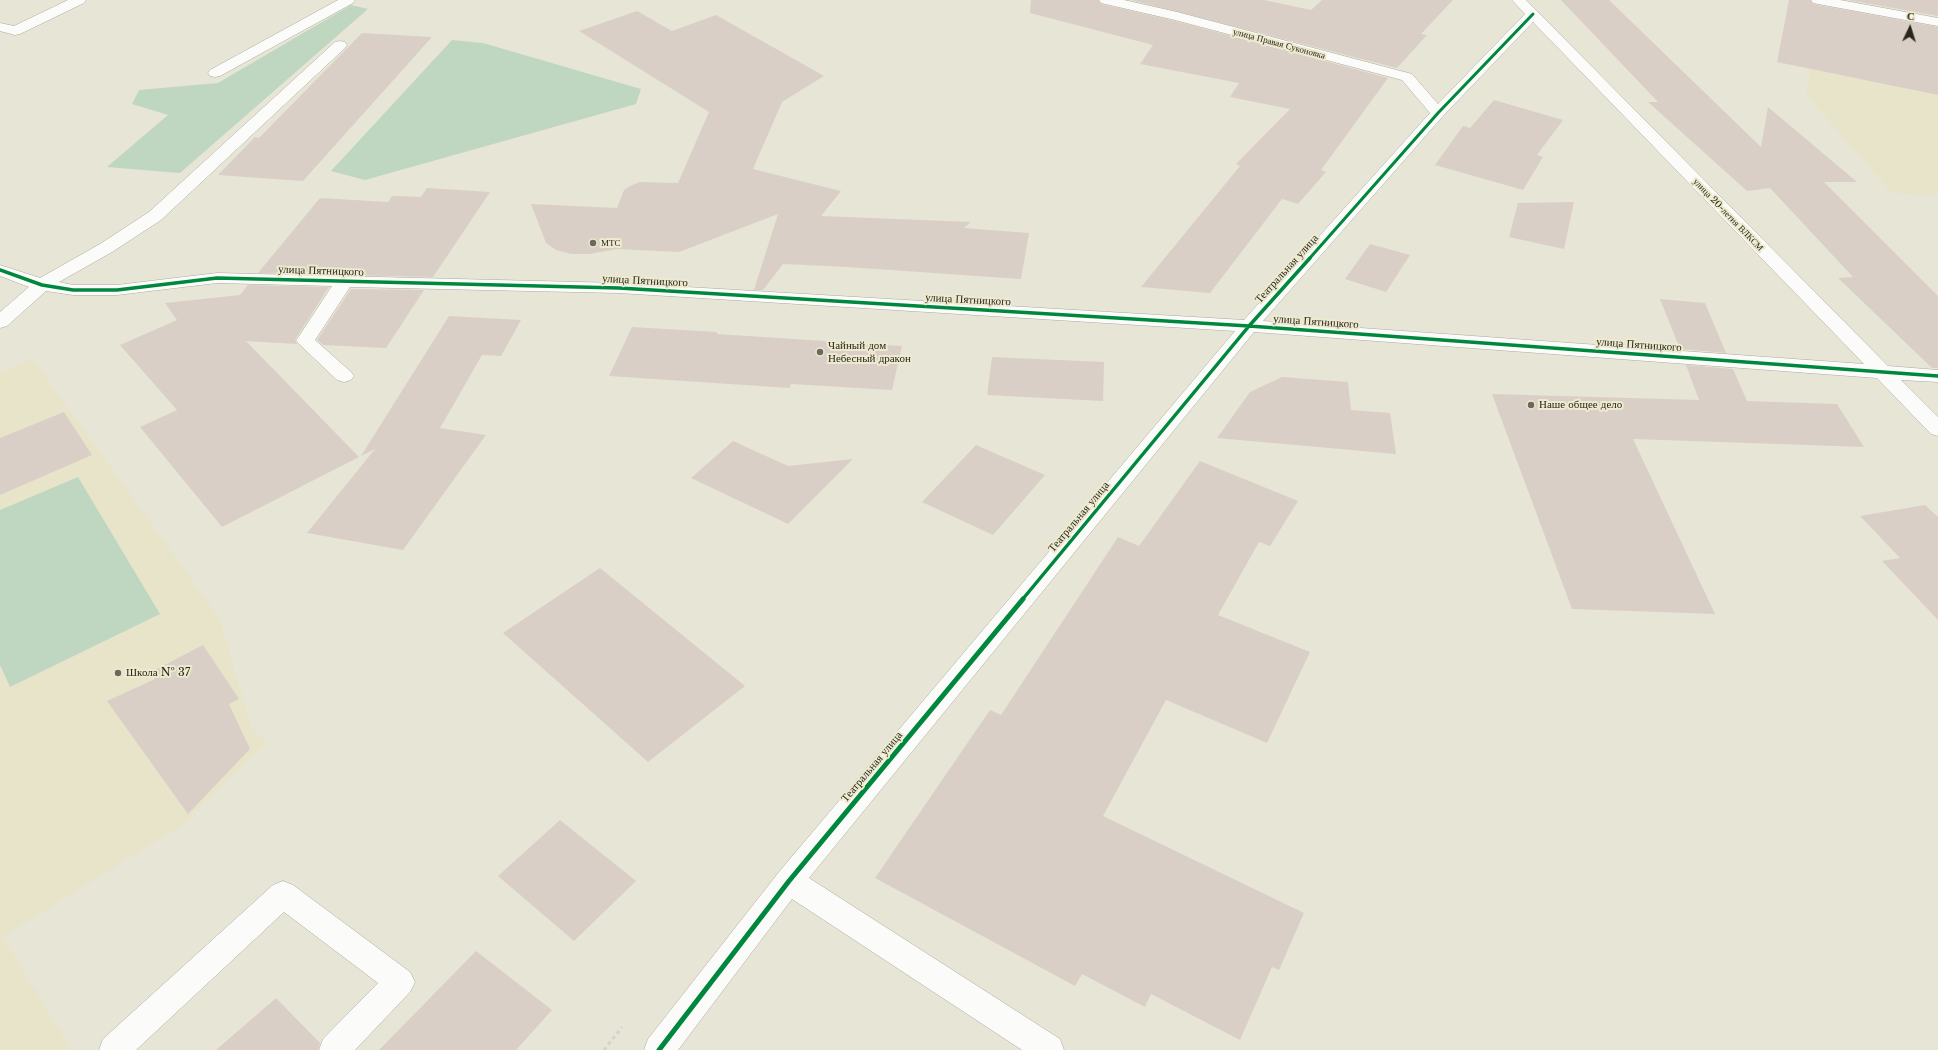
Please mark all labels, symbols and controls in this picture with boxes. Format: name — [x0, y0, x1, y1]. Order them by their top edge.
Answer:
north arrow — [1890, 8, 1930, 48]
text: С — [1906, 9, 1915, 23]
street label: улица Правая Суконовка — [1232, 26, 1326, 62]
street label: улица 20-летия ВЛКСМ — [1691, 177, 1765, 253]
street label: Театральная улица — [1253, 232, 1321, 306]
marker: МТС — [588, 238, 598, 248]
place label: МТС — [601, 238, 621, 248]
street label: улица Пятницкого — [278, 263, 364, 279]
street label: улица Пятницкого — [602, 272, 688, 290]
street label: улица Пятницкого — [925, 291, 1011, 309]
street label: улица Пятницкого — [1273, 312, 1359, 332]
street label: улица Пятницкого — [1596, 335, 1682, 355]
place label: Чайный дом Небесный дракон — [828, 339, 911, 365]
marker: Чайный дом Небесный дракон — [815, 347, 825, 357]
place label: Наше общее дело — [1539, 398, 1622, 412]
marker: Наше общее дело — [1526, 400, 1536, 410]
street label: Театральная улица — [1046, 479, 1112, 555]
place label: Школа № 37 — [126, 666, 190, 680]
marker: Школа № 37 — [113, 668, 123, 678]
street label: Театральная улица — [839, 729, 905, 805]

